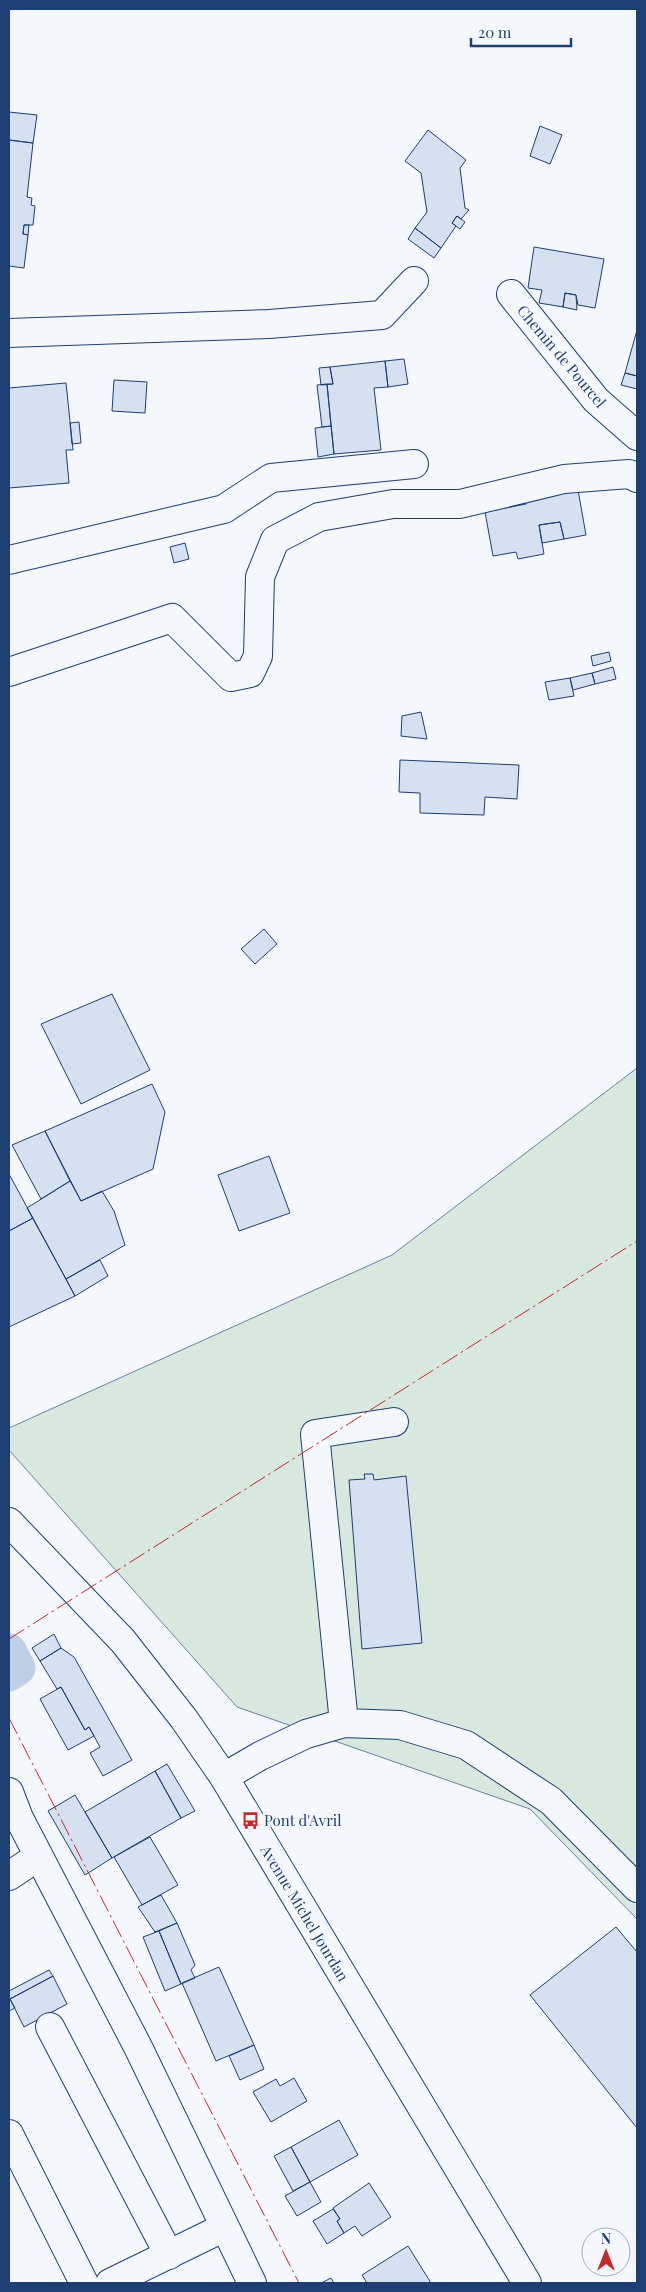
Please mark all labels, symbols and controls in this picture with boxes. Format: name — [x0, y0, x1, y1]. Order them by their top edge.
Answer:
scale bar — [471, 15, 571, 47]
text: 20 m — [478, 22, 512, 42]
street label: Chemin de Pourcel — [513, 300, 611, 412]
bus stop icon: Pont d'Avril — [240, 1810, 260, 1830]
place label: Pont d'Avril — [264, 1810, 342, 1830]
street label: Avenue Michel Jourdan — [256, 1840, 354, 1985]
north arrow — [581, 2227, 631, 2277]
text: N — [601, 2229, 611, 2248]

